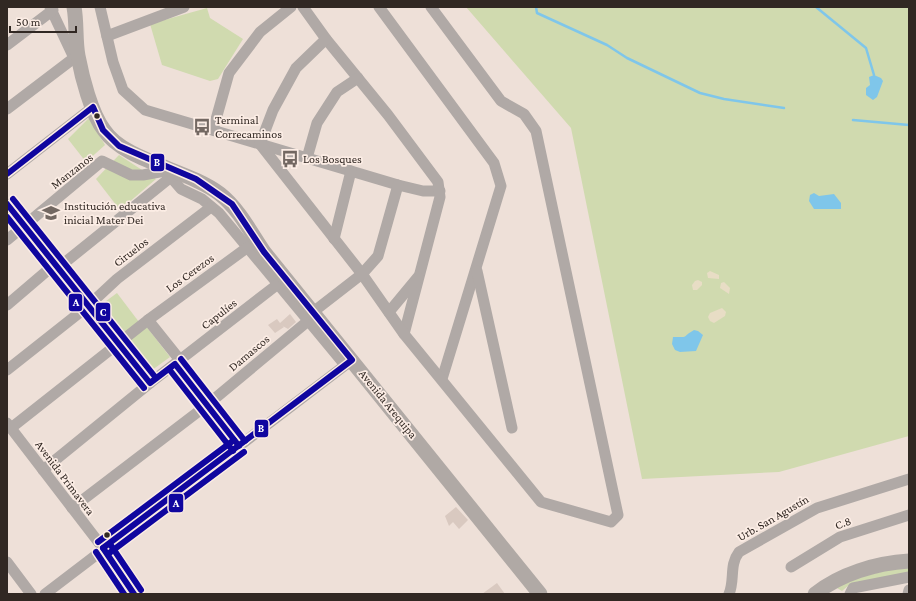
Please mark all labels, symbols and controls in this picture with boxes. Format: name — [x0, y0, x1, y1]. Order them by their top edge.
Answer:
scale bar — [10, 8, 76, 34]
text: 50 m — [16, 15, 41, 29]
unlabelled marker — [92, 111, 102, 121]
place label: Terminal Correcaminos — [215, 113, 282, 141]
bus stop icon: Terminal Correcaminos — [192, 117, 212, 137]
bus stop icon: Los Bosques — [280, 149, 300, 169]
street label: Manzanos — [48, 150, 96, 192]
place label: Los Bosques — [303, 152, 362, 166]
line badge: B — [150, 153, 165, 172]
text: B — [154, 156, 161, 168]
place label: Institución educativa inicial Mater Dei — [64, 199, 166, 227]
school or university icon: Institución educativa inicial Mater Dei — [41, 203, 61, 223]
street label: Ciruelos — [111, 234, 151, 270]
street label: Los Cerezos — [163, 251, 217, 295]
line badge: A — [68, 293, 83, 312]
text: A — [72, 296, 80, 308]
street label: Capulíes — [198, 296, 240, 332]
line badge: C — [95, 302, 111, 322]
text: C — [100, 306, 107, 318]
street label: Damascos — [226, 332, 273, 374]
street label: Avenida Arequipa — [356, 367, 420, 442]
line badge: B — [254, 419, 269, 438]
text: B — [258, 422, 265, 434]
street label: Avenida Primavera — [32, 438, 98, 518]
street label: Urb. San Agustín — [735, 492, 812, 544]
line badge: A — [168, 493, 184, 513]
text: A — [172, 497, 180, 509]
street label: C.8 — [833, 514, 853, 532]
unlabelled marker — [102, 530, 112, 540]

